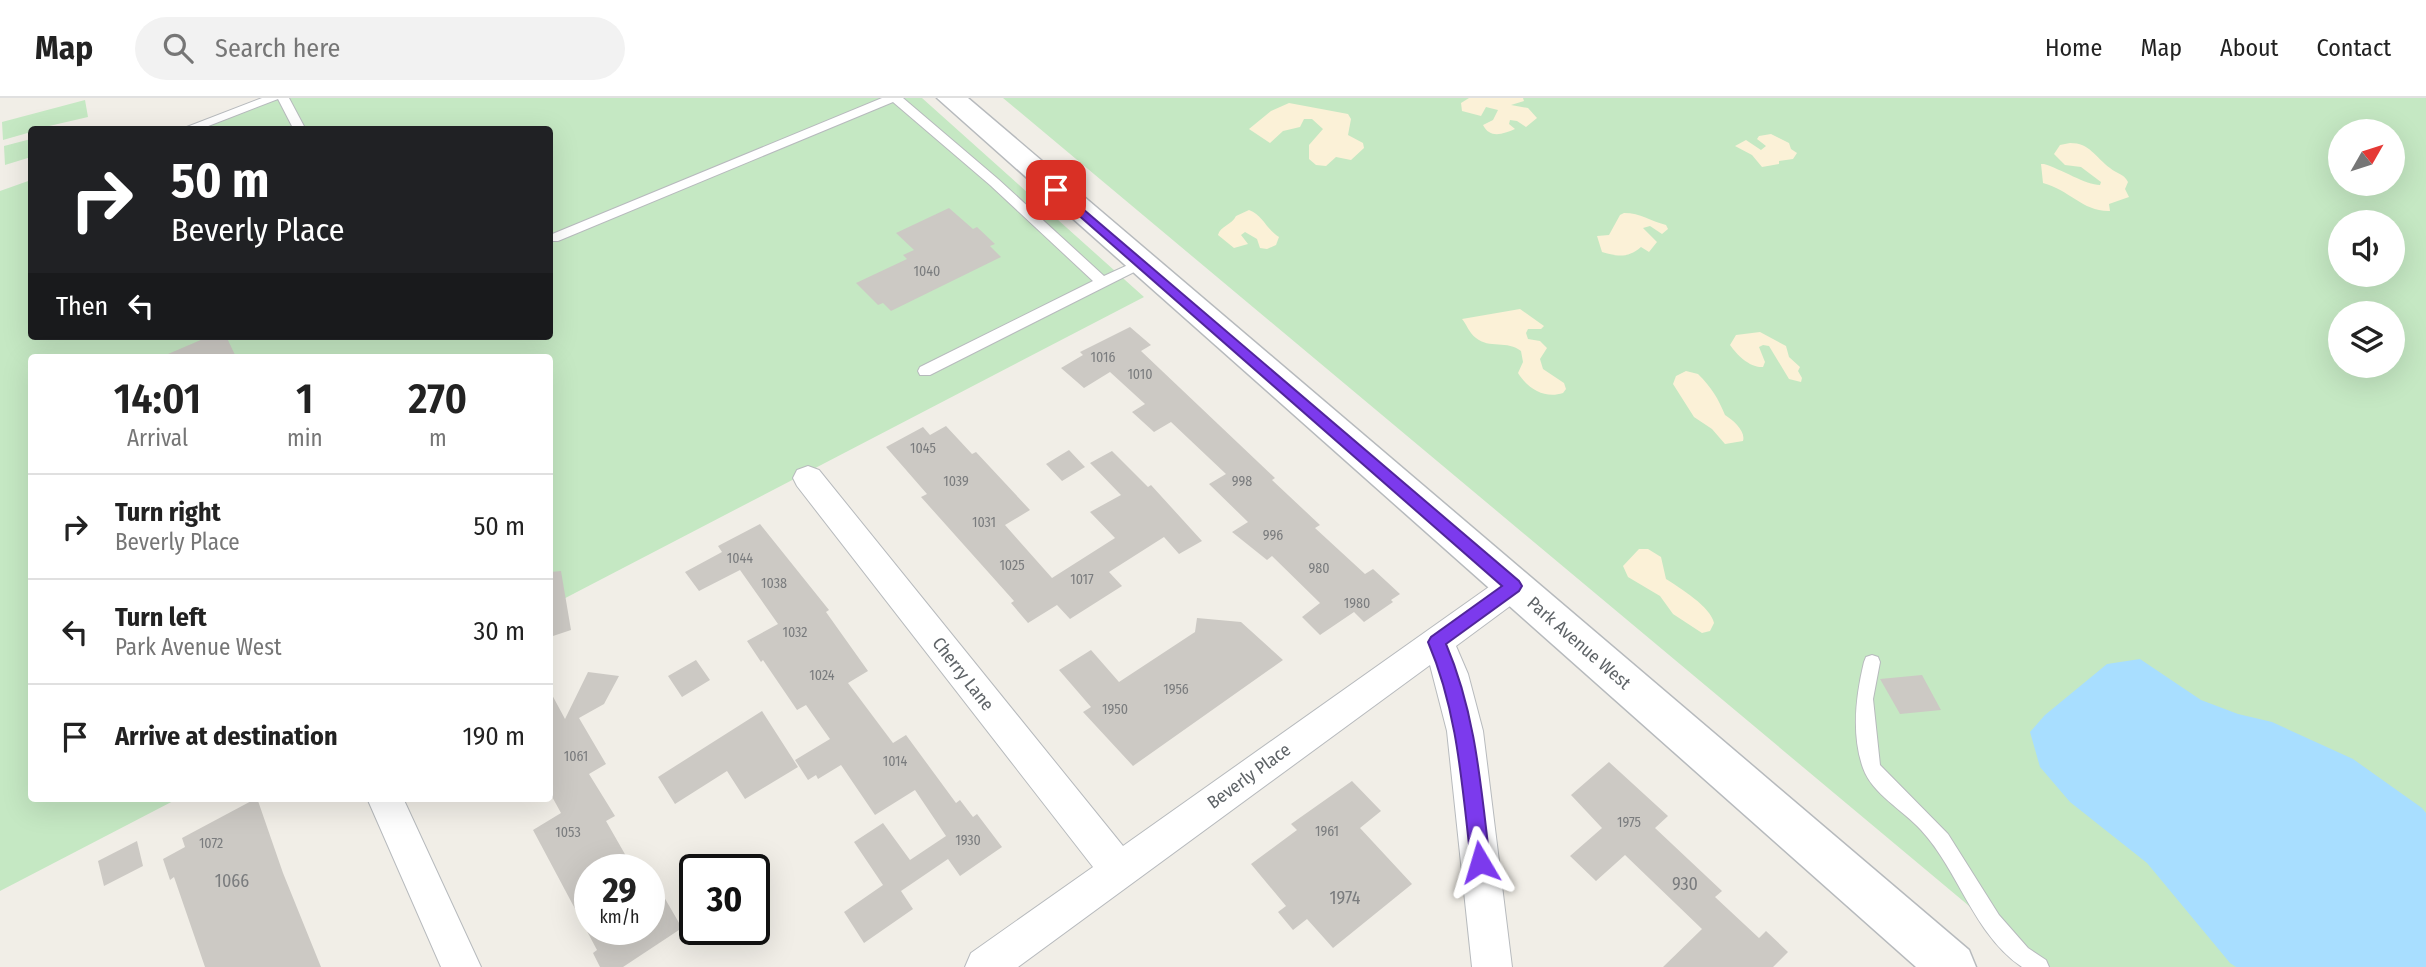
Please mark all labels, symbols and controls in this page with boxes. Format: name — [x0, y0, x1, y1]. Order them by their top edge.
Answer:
search box — [135, 17, 625, 80]
text: Map — [35, 28, 93, 68]
icon: search — [159, 29, 197, 67]
text: Search here — [215, 33, 340, 64]
text: Home — [2045, 34, 2102, 62]
text: Map — [2140, 34, 2182, 62]
text: About — [2220, 34, 2278, 62]
text: Contact — [2316, 34, 2391, 62]
north arrow — [2328, 119, 2404, 196]
map controls — [2328, 119, 2405, 378]
text: 50 m — [171, 151, 269, 210]
icon: right — [56, 154, 147, 245]
pin — [1026, 160, 1086, 220]
icon: arrive — [1037, 171, 1075, 209]
button: sound — [2328, 210, 2405, 287]
text: Beverly Place — [171, 211, 344, 249]
house number: 1040 — [914, 263, 940, 280]
icon: left — [122, 287, 160, 325]
text: Then — [56, 291, 108, 322]
button: layers — [2328, 301, 2405, 378]
house number: 1016 — [1091, 349, 1115, 366]
house number: 1010 — [1127, 366, 1153, 383]
text: 14:01 — [114, 374, 201, 424]
text: 1 — [296, 374, 314, 424]
text: 270 — [408, 374, 467, 424]
text: Arrival — [127, 424, 188, 452]
text: min — [287, 424, 323, 452]
text: m — [429, 424, 447, 452]
house number: 1045 — [910, 440, 936, 457]
house number: 1039 — [943, 473, 969, 490]
house number: 998 — [1232, 473, 1252, 490]
text: Turn right — [115, 497, 221, 528]
icon: right — [56, 508, 94, 546]
text: 50 m — [473, 511, 525, 542]
house number: 1031 — [972, 514, 996, 531]
house number: 996 — [1263, 527, 1283, 544]
text: Beverly Place — [115, 528, 240, 556]
house number: 1044 — [727, 550, 753, 567]
house number: 1025 — [999, 557, 1025, 574]
house number: 980 — [1308, 560, 1330, 577]
house number: 1017 — [1070, 571, 1094, 588]
house number: 1038 — [761, 575, 787, 592]
street label: Park Avenue West — [1523, 592, 1635, 694]
house number: 1980 — [1344, 595, 1370, 612]
text: Turn left — [115, 602, 207, 633]
icon: left — [56, 613, 94, 651]
text: 30 m — [474, 616, 525, 647]
house number: 1032 — [783, 624, 808, 641]
text: Park Avenue West — [115, 633, 281, 661]
street label: Cherry Lane — [927, 633, 999, 715]
house number: 1024 — [809, 667, 835, 684]
house number: 1956 — [1163, 681, 1189, 698]
house number: 1950 — [1102, 701, 1128, 718]
icon: arrive — [56, 718, 94, 756]
text: Arrive at destination — [115, 721, 338, 752]
text: 190 m — [463, 721, 525, 752]
street label: Beverly Place — [1203, 738, 1295, 814]
house number: 1061 — [564, 748, 588, 765]
house number: 1014 — [883, 753, 908, 770]
house number: 1975 — [1617, 814, 1641, 831]
house number: 1961 — [1315, 823, 1339, 840]
house number: 1053 — [555, 824, 581, 841]
position arrow — [1443, 825, 1517, 899]
house number: 1930 — [955, 832, 981, 849]
house number: 1072 — [199, 835, 223, 852]
speed limit sign: 30 — [679, 854, 770, 945]
text: 29 — [602, 869, 637, 911]
house number: 1066 — [215, 870, 249, 892]
house number: 930 — [1672, 873, 1698, 895]
house number: 1974 — [1330, 887, 1361, 909]
text: km/h — [599, 906, 640, 928]

